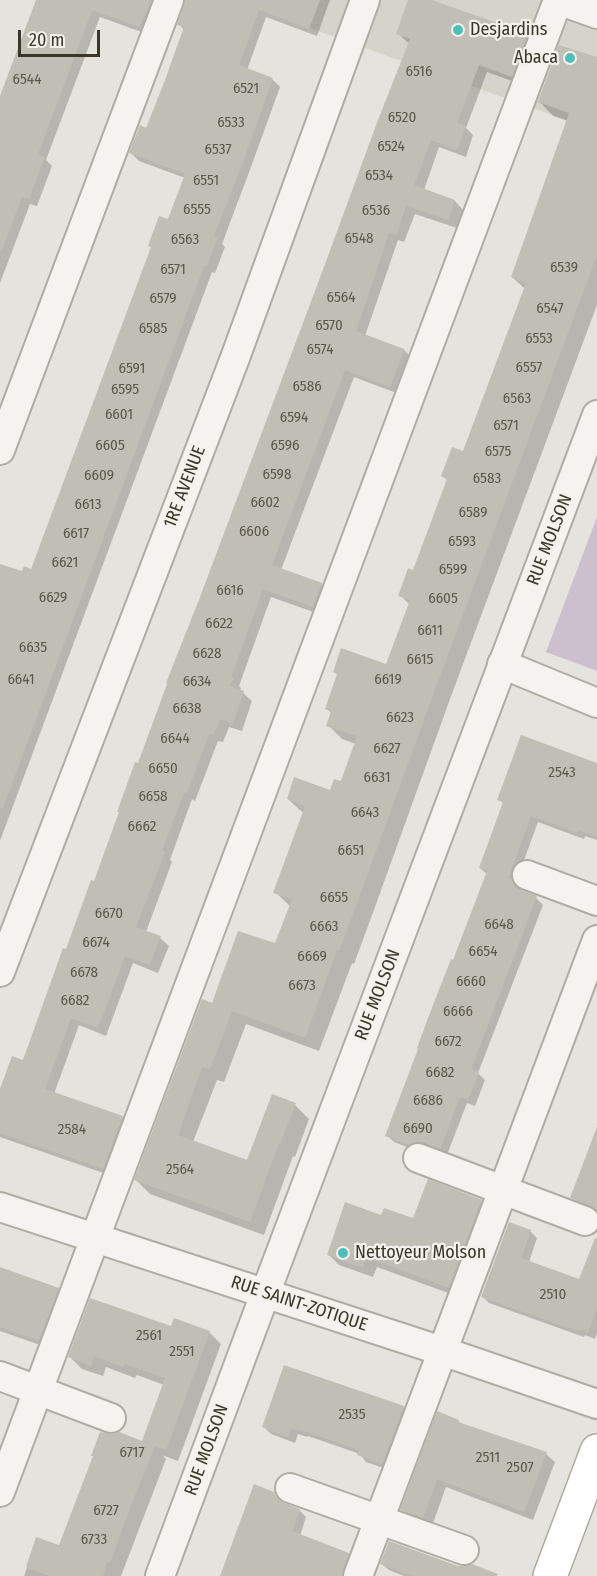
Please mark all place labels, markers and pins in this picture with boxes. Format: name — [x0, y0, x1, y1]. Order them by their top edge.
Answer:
place label: Desjardins — [470, 19, 548, 41]
marker: Desjardins — [451, 23, 465, 37]
place label: Abaca — [514, 47, 558, 69]
marker: Abaca — [563, 51, 577, 65]
place label: Nettoyeur Molson — [355, 1242, 486, 1264]
marker: Nettoyeur Molson — [336, 1246, 350, 1260]

